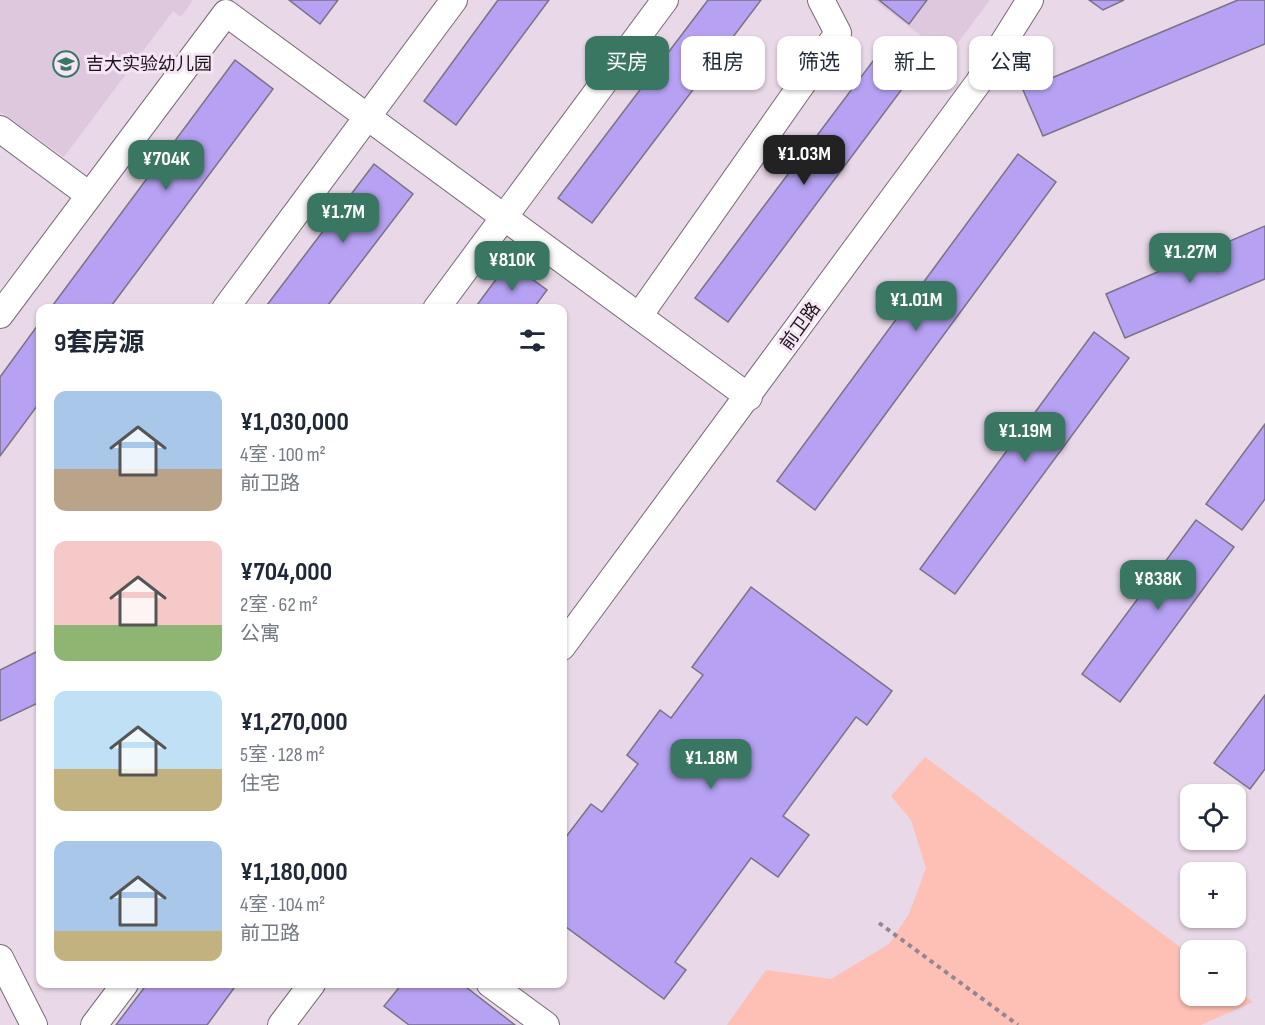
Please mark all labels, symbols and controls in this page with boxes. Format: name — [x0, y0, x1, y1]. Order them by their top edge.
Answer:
chip: 买房 — [585, 36, 669, 90]
chip: 租房 — [681, 36, 765, 90]
chip: 筛选 — [777, 36, 861, 90]
chip: 新上 — [873, 36, 957, 90]
chip: 公寓 — [969, 36, 1053, 90]
school or university icon: 吉大实验幼儿园 — [51, 49, 81, 79]
place label: 吉大实验幼儿园 — [86, 54, 212, 75]
pin: ¥1.03M — [755, 135, 853, 186]
pin: ¥704K — [124, 140, 208, 191]
text: ¥1.03M — [777, 142, 831, 166]
text: ¥704K — [142, 147, 190, 171]
pin: ¥1.7M — [301, 193, 385, 244]
text: ¥1.7M — [321, 200, 365, 224]
pin: ¥1.27M — [1141, 233, 1239, 284]
text: ¥1.27M — [1163, 240, 1217, 264]
pin: ¥810K — [470, 241, 554, 292]
text: ¥810K — [489, 248, 535, 272]
pin: ¥1.01M — [867, 281, 965, 332]
text: ¥1.01M — [890, 288, 942, 312]
street label: 前卫路 — [776, 298, 825, 354]
icon: filters — [516, 324, 549, 357]
text: 9套房源 — [54, 328, 144, 359]
text: ¥1,030,000 — [240, 407, 349, 438]
pin: ¥1.19M — [976, 412, 1074, 463]
icon: home — [102, 415, 174, 487]
text: ¥1.19M — [998, 419, 1052, 443]
text: 4室 · 100 m² — [240, 443, 326, 467]
text: 前卫路 — [240, 472, 300, 496]
text: ¥704,000 — [240, 557, 332, 588]
pin: ¥838K — [1116, 560, 1200, 611]
icon: home — [102, 565, 174, 637]
text: ¥838K — [1134, 567, 1182, 591]
text: 2室 · 62 m² — [240, 593, 318, 617]
text: 公寓 — [240, 622, 280, 646]
text: ¥1,270,000 — [240, 707, 348, 738]
icon: home — [102, 715, 174, 787]
pin: ¥1.18M — [662, 739, 760, 790]
text: 5室 · 128 m² — [240, 743, 325, 767]
text: ¥1.18M — [684, 746, 738, 770]
text: 住宅 — [240, 772, 280, 796]
map controls — [1180, 784, 1246, 1006]
button: locate — [1180, 784, 1246, 850]
text: ¥1,180,000 — [240, 857, 348, 888]
button: + — [1180, 862, 1246, 928]
icon: home — [102, 865, 174, 937]
text: 4室 · 104 m² — [240, 893, 325, 917]
text: 前卫路 — [240, 922, 300, 946]
button: − — [1180, 940, 1246, 1006]

